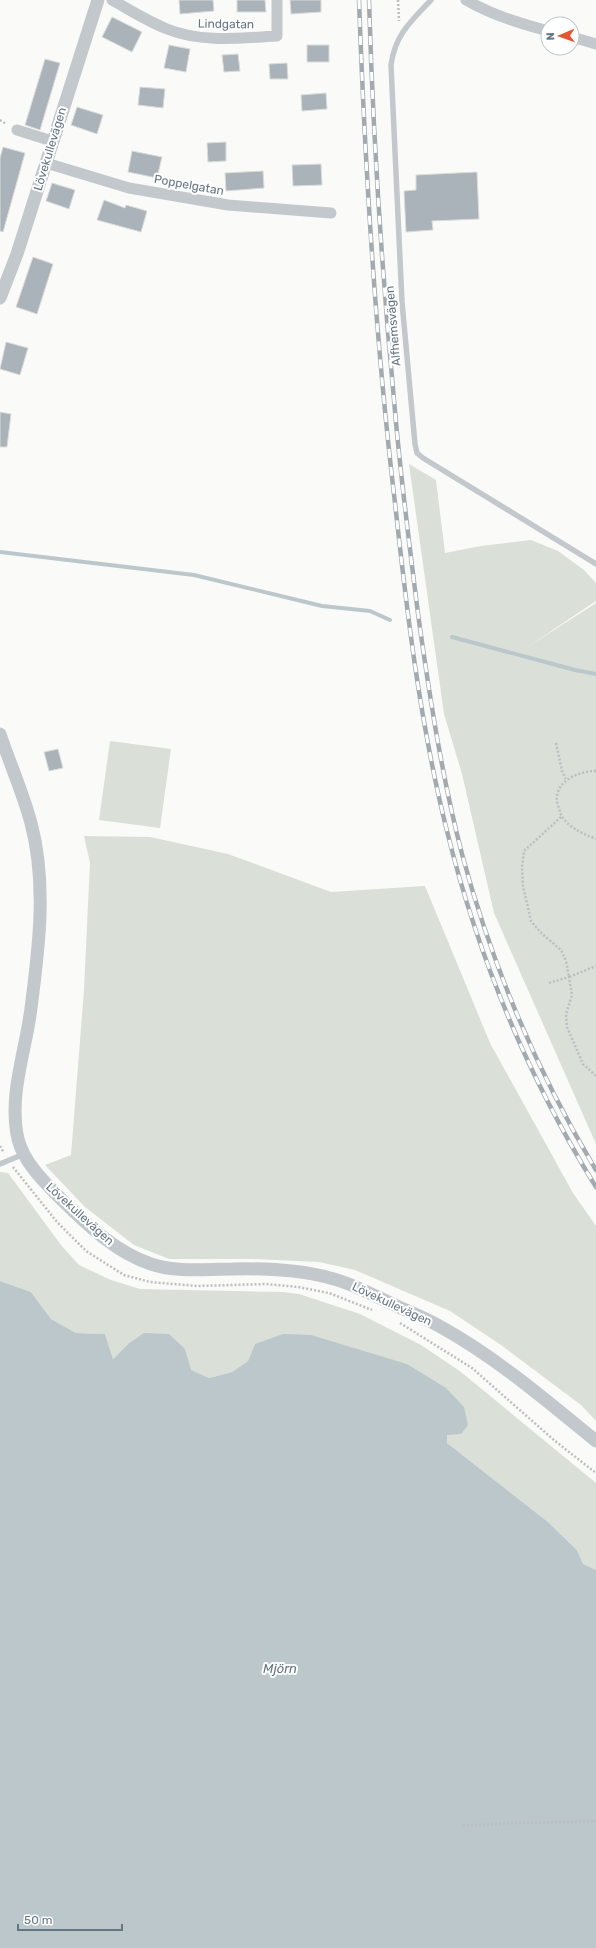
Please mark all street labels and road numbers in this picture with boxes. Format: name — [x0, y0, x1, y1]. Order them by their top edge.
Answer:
street label: Lindgatan — [198, 17, 254, 31]
street label: Lövekullevägen — [31, 106, 69, 192]
street label: Poppelgatan — [153, 172, 225, 198]
street label: Alfhemsvägen — [383, 285, 403, 367]
street label: Lövekullevägen — [43, 1180, 117, 1248]
street label: Lövekullevägen — [350, 1279, 434, 1329]

